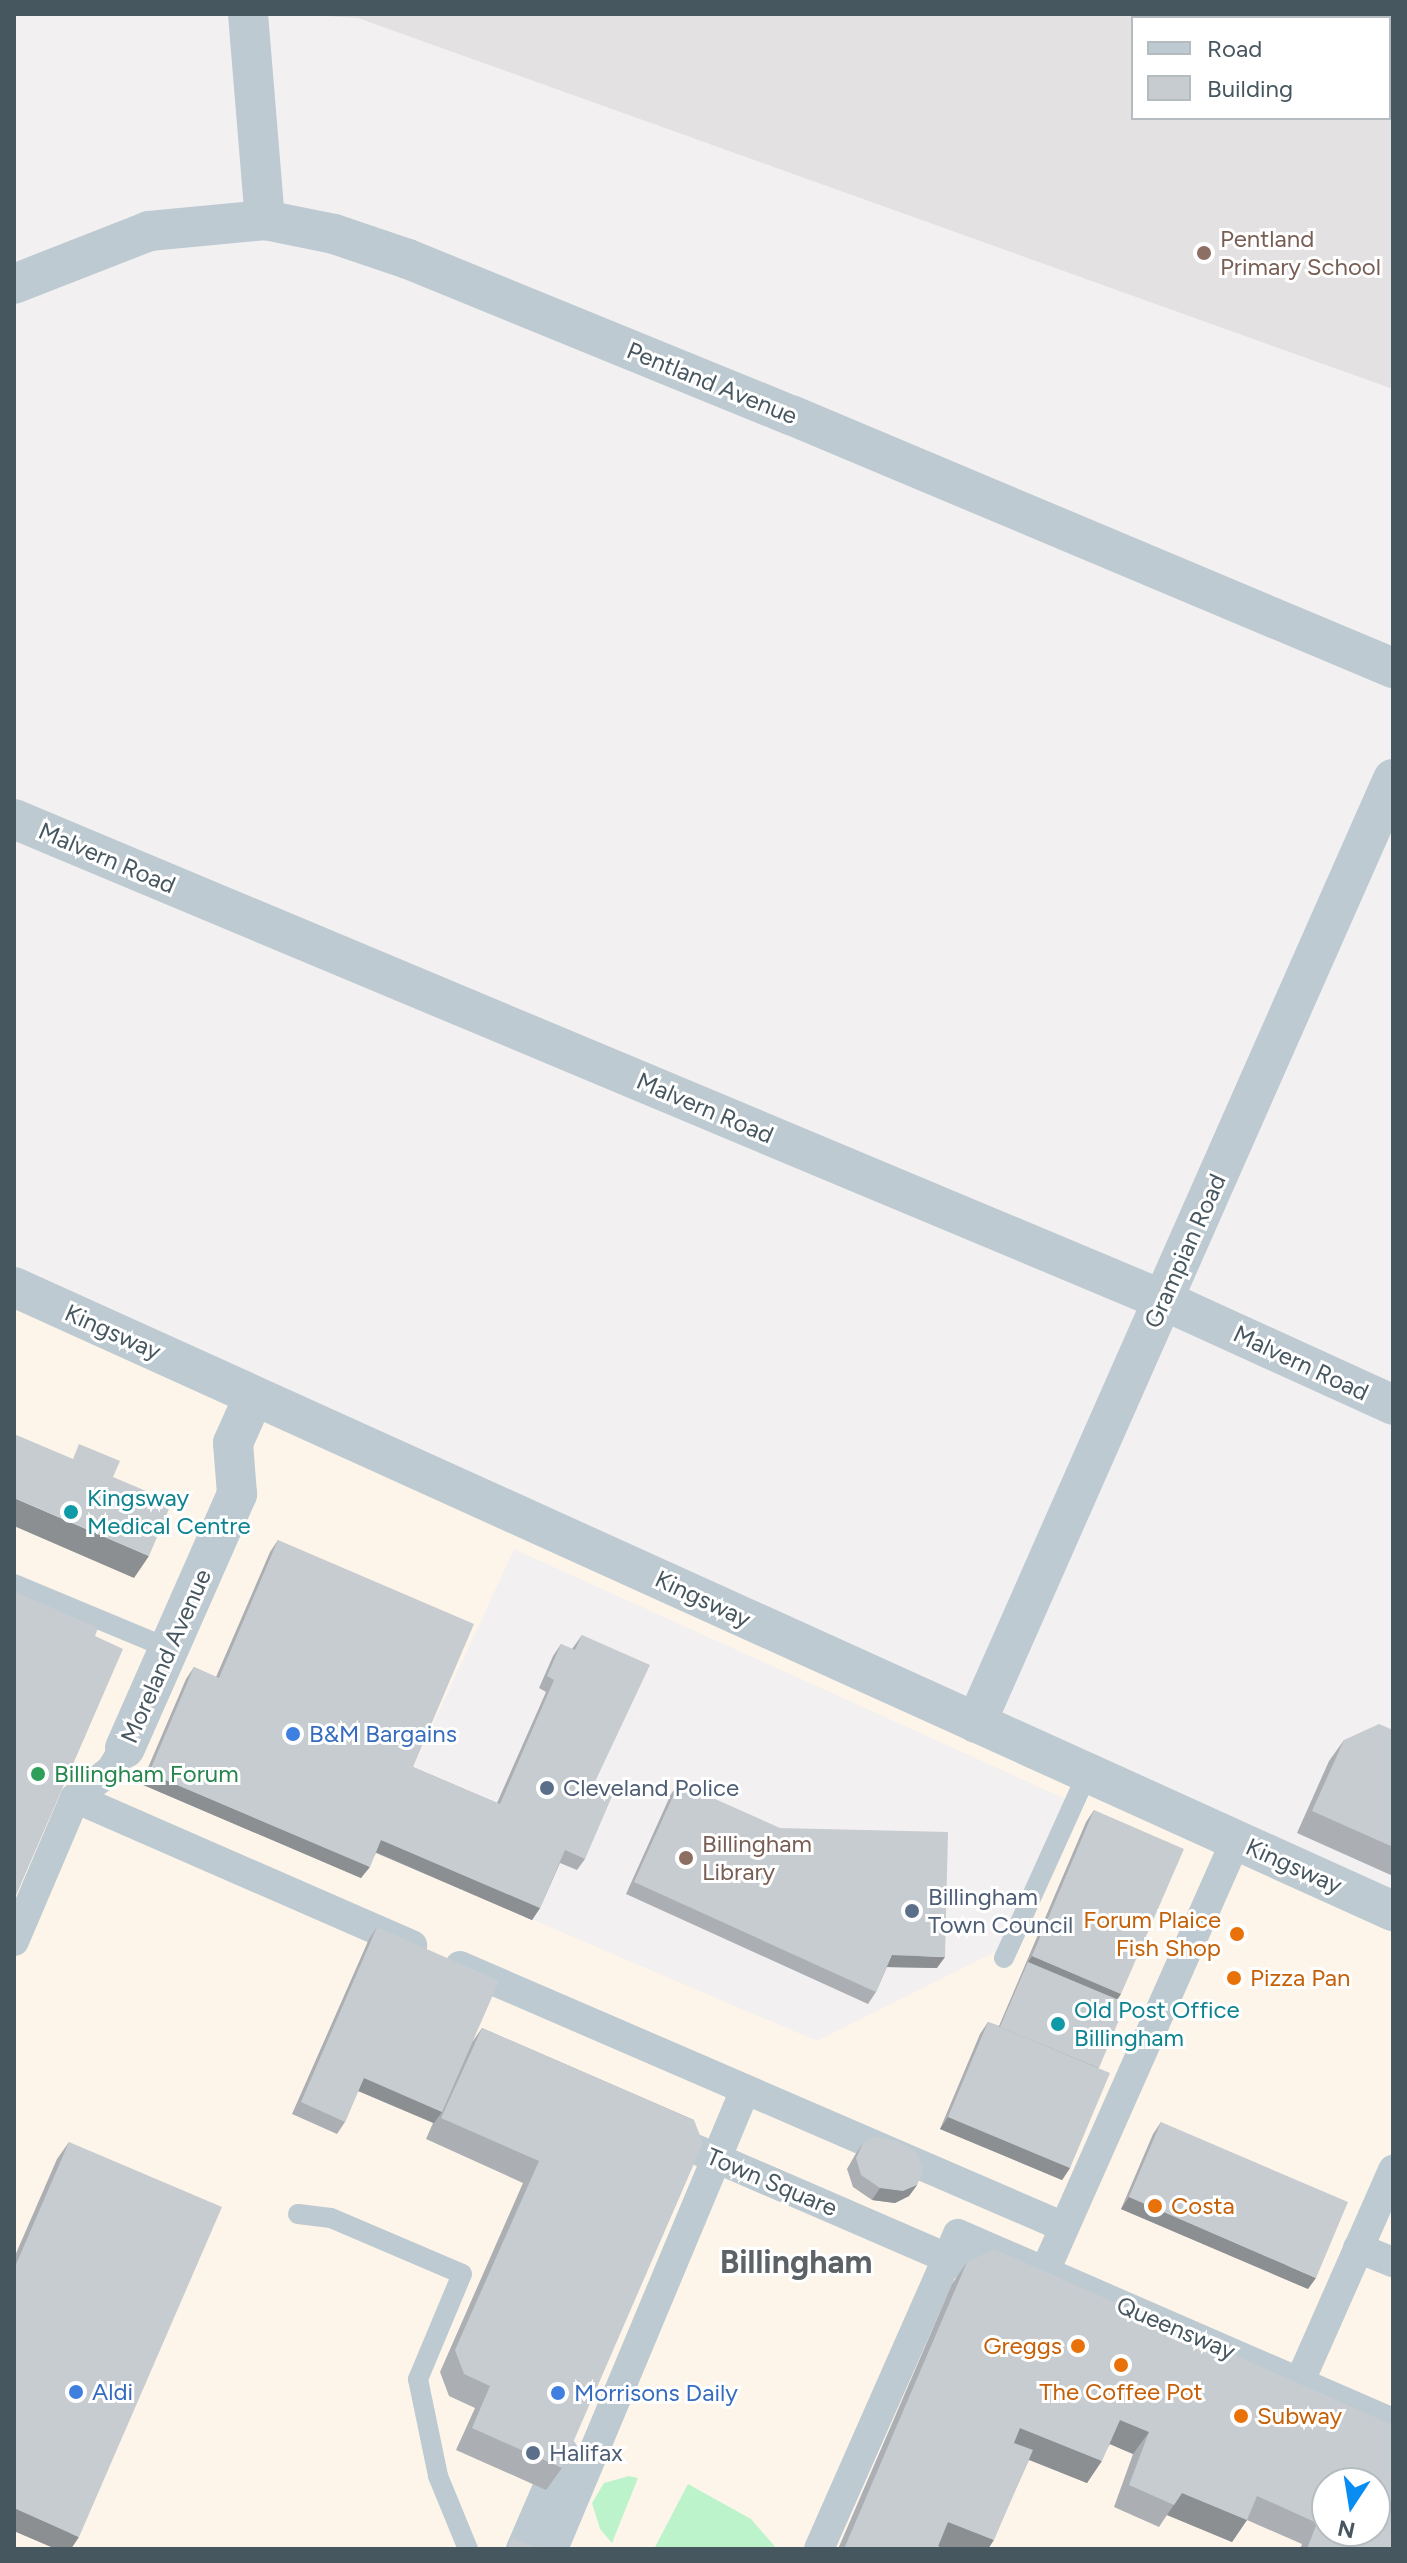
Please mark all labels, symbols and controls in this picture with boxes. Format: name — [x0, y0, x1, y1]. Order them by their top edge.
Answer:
legend — [1131, 16, 1391, 120]
text: Road — [1207, 34, 1262, 63]
text: Building — [1207, 74, 1293, 103]
place label: Pentland Primary School — [1220, 225, 1381, 281]
marker: Pentland Primary School — [1195, 244, 1213, 262]
street label: Pentland Avenue — [623, 336, 801, 430]
street label: Malvern Road — [34, 816, 180, 900]
street label: Malvern Road — [632, 1066, 778, 1150]
street label: Grampian Road — [1138, 1170, 1232, 1332]
street label: Kingsway — [61, 1298, 165, 1366]
street label: Malvern Road — [1229, 1319, 1373, 1407]
place label: Kingsway Medical Centre — [87, 1484, 251, 1540]
marker: Kingsway Medical Centre — [62, 1503, 80, 1521]
street label: Moreland Avenue — [115, 1564, 217, 1748]
street label: Kingsway — [651, 1564, 755, 1634]
place label: B&M Bargains — [309, 1720, 457, 1748]
marker: B&M Bargains — [284, 1725, 302, 1743]
place label: Billingham Forum — [54, 1760, 239, 1788]
marker: Billingham Forum — [29, 1765, 47, 1783]
place label: Cleveland Police — [563, 1774, 739, 1802]
marker: Cleveland Police — [538, 1779, 556, 1797]
place label: Billingham Library — [702, 1830, 812, 1886]
street label: Kingsway — [1242, 1832, 1346, 1900]
marker: Billingham Library — [677, 1849, 695, 1867]
place label: Billingham Town Council — [928, 1883, 1073, 1939]
marker: Billingham Town Council — [903, 1902, 921, 1920]
place label: Forum Plaice Fish Shop — [1083, 1906, 1221, 1962]
marker: Forum Plaice Fish Shop — [1228, 1925, 1246, 1943]
place label: Pizza Pan — [1250, 1964, 1350, 1992]
marker: Pizza Pan — [1225, 1969, 1243, 1987]
place label: Old Post Office Billingham — [1074, 1996, 1240, 2052]
marker: Old Post Office Billingham — [1049, 2015, 1067, 2033]
street label: Town Square — [702, 2142, 842, 2222]
place label: Costa — [1171, 2192, 1235, 2220]
marker: Costa — [1146, 2197, 1164, 2215]
district label: Billingham — [720, 2243, 872, 2281]
street label: Queensway — [1112, 2290, 1240, 2366]
place label: Greggs — [983, 2332, 1062, 2360]
marker: Greggs — [1069, 2337, 1087, 2355]
marker: The Coffee Pot — [1112, 2356, 1130, 2374]
place label: Aldi — [92, 2378, 133, 2406]
place label: The Coffee Pot — [1039, 2378, 1203, 2406]
place label: Morrisons Daily — [574, 2379, 738, 2407]
marker: Aldi — [67, 2383, 85, 2401]
marker: Morrisons Daily — [549, 2384, 567, 2402]
place label: Subway — [1257, 2402, 1342, 2430]
marker: Subway — [1232, 2407, 1250, 2425]
place label: Halifax — [549, 2439, 623, 2467]
marker: Halifax — [524, 2444, 542, 2462]
north arrow — [1311, 2467, 1391, 2547]
text: N — [1335, 2514, 1357, 2544]

